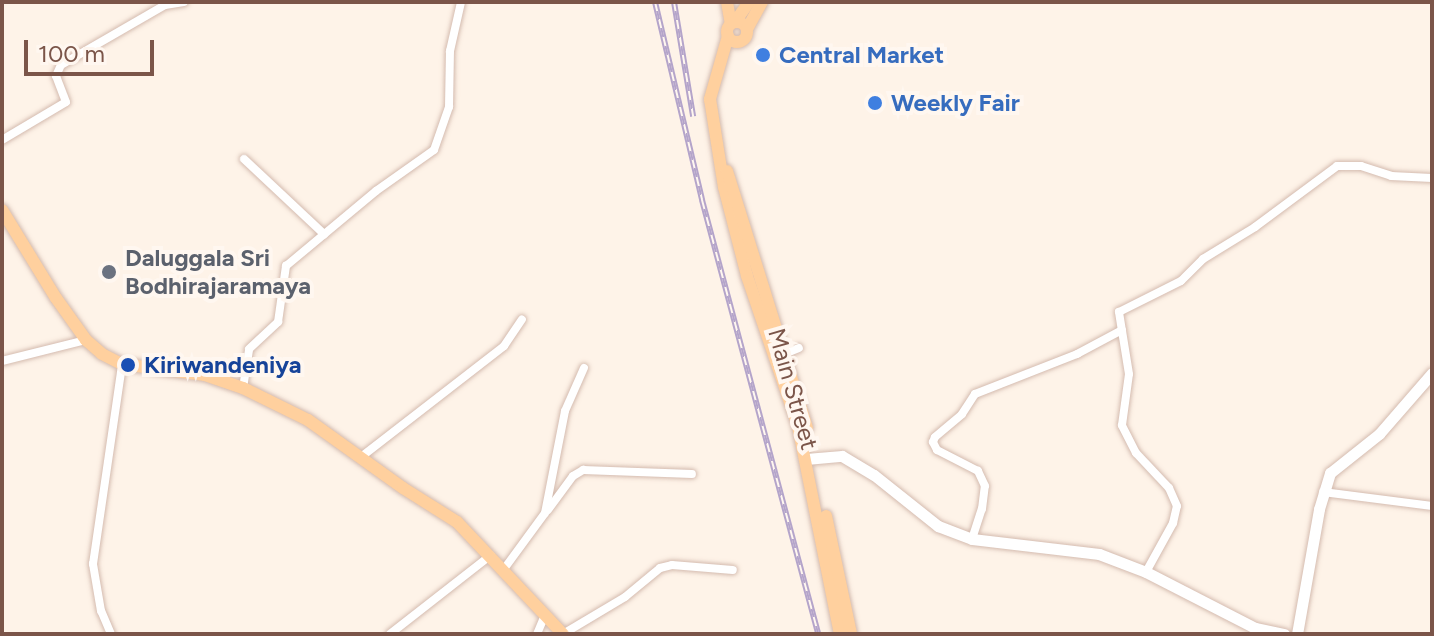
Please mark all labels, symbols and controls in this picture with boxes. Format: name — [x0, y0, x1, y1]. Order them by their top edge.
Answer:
scale bar — [28, 24, 158, 74]
text: 100 m — [38, 39, 105, 68]
place label: Central Market — [779, 41, 944, 69]
marker: Central Market — [754, 46, 772, 64]
place label: Weekly Fair — [891, 89, 1020, 117]
marker: Weekly Fair — [866, 94, 884, 112]
place label: Daluggala Sri Bodhirajaramaya — [125, 244, 311, 300]
marker: Daluggala Sri Bodhirajaramaya — [100, 263, 118, 281]
street label: Main Street — [762, 325, 824, 453]
place label: Kiriwandeniya — [144, 351, 301, 379]
marker: Kiriwandeniya — [119, 356, 137, 374]

